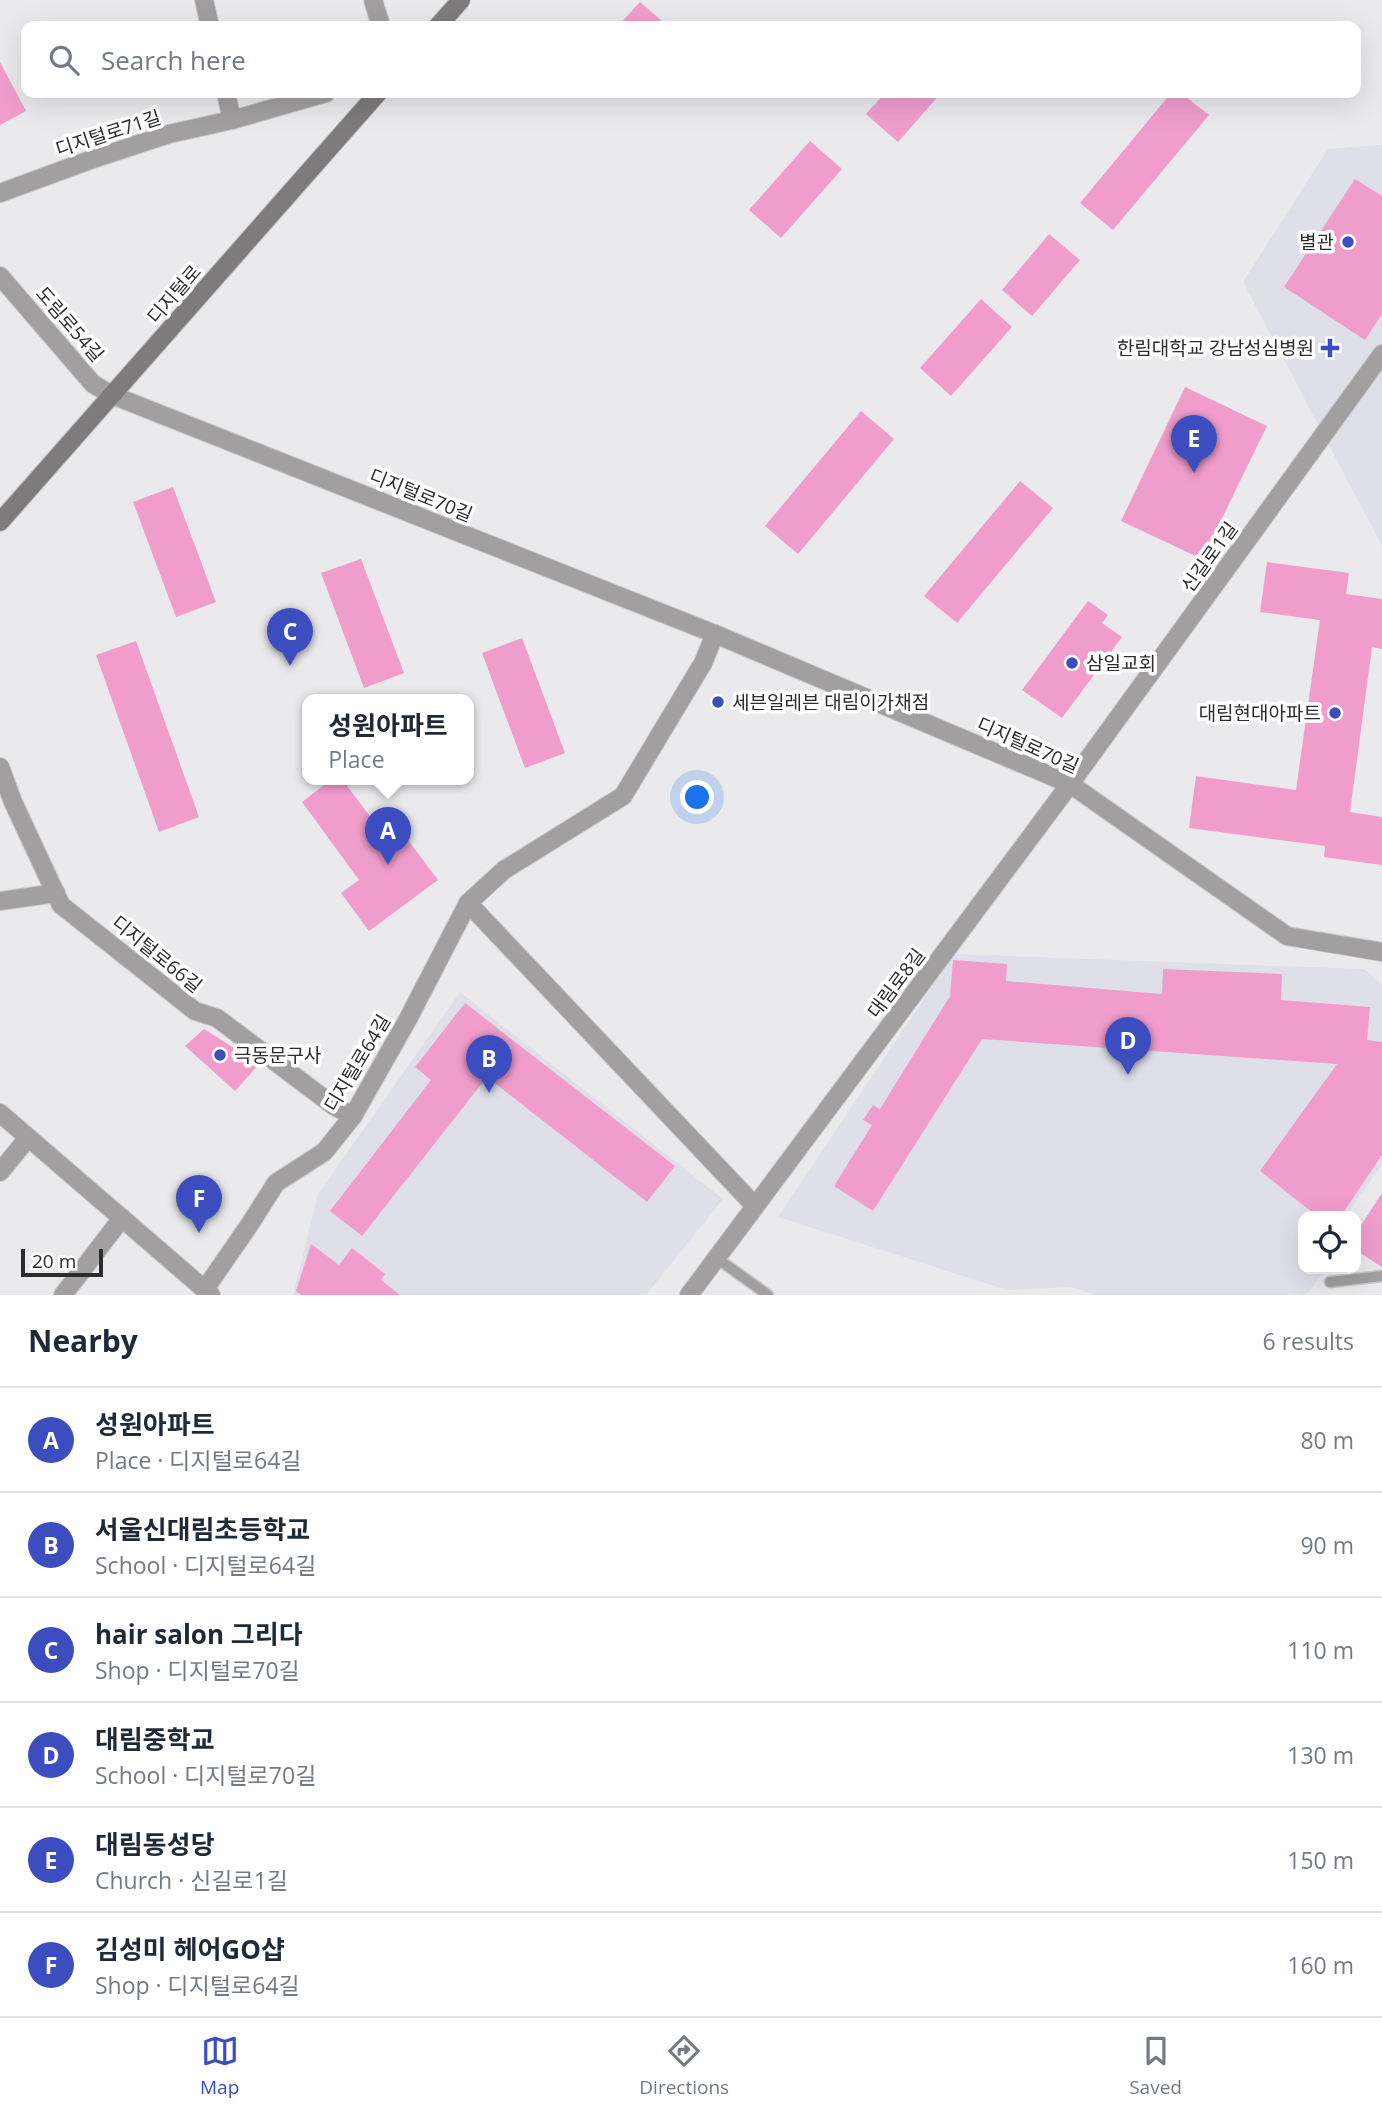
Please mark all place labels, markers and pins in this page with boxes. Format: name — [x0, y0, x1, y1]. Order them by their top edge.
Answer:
place label: 별관 — [1299, 229, 1334, 255]
marker: 별관 — [1340, 234, 1356, 250]
place label: 한림대학교 강남성심병원 — [1117, 335, 1314, 361]
marker: 한림대학교 강남성심병원 — [1320, 338, 1340, 358]
pin: E — [1171, 415, 1217, 473]
pin: C — [267, 608, 313, 666]
place label: 삼일교회 — [1086, 650, 1156, 676]
marker: 삼일교회 — [1064, 655, 1080, 671]
place label: 세븐일레븐 대림이가채점 — [732, 689, 929, 715]
marker: 세븐일레븐 대림이가채점 — [710, 694, 726, 710]
place label: 대림현대아파트 — [1199, 700, 1321, 726]
marker: 대림현대아파트 — [1327, 705, 1343, 721]
pin: A — [365, 807, 411, 865]
pin: D — [1105, 1017, 1151, 1075]
pin: B — [466, 1035, 512, 1093]
place label: 극동문구사 — [234, 1042, 321, 1068]
marker: 극동문구사 — [212, 1047, 228, 1063]
pin: F — [176, 1175, 222, 1233]

